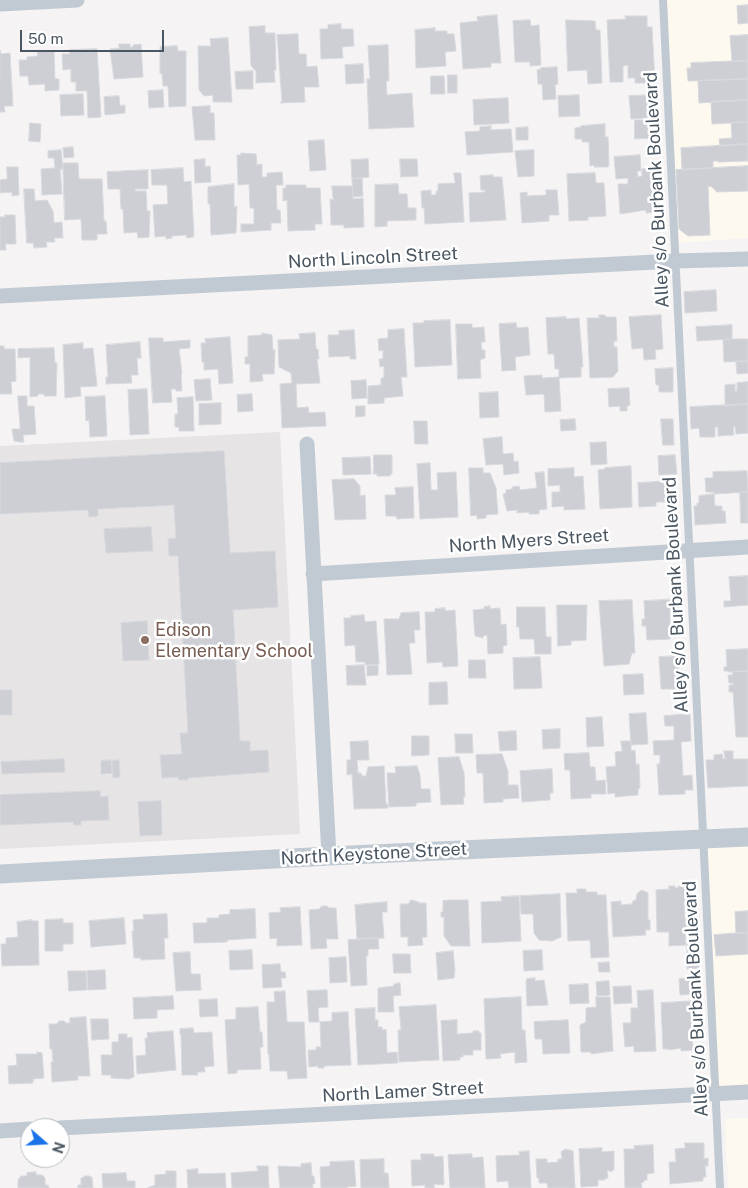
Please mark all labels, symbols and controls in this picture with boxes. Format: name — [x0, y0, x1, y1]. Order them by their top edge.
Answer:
scale bar — [22, 20, 166, 52]
text: 50 m — [28, 30, 63, 47]
street label: Alley s/o Burbank Boulevard — [640, 71, 674, 309]
street label: North Lincoln Street — [287, 243, 459, 273]
street label: Alley s/o Burbank Boulevard — [659, 476, 693, 714]
street label: North Myers Street — [448, 525, 610, 557]
place label: Edison Elementary School — [155, 619, 313, 662]
marker: Edison Elementary School — [139, 634, 151, 646]
street label: North Keystone Street — [280, 838, 468, 870]
street label: Alley s/o Burbank Boulevard — [679, 880, 713, 1118]
street label: North Lamer Street — [322, 1077, 484, 1107]
north arrow — [20, 1118, 70, 1168]
text: N — [49, 1140, 68, 1155]

